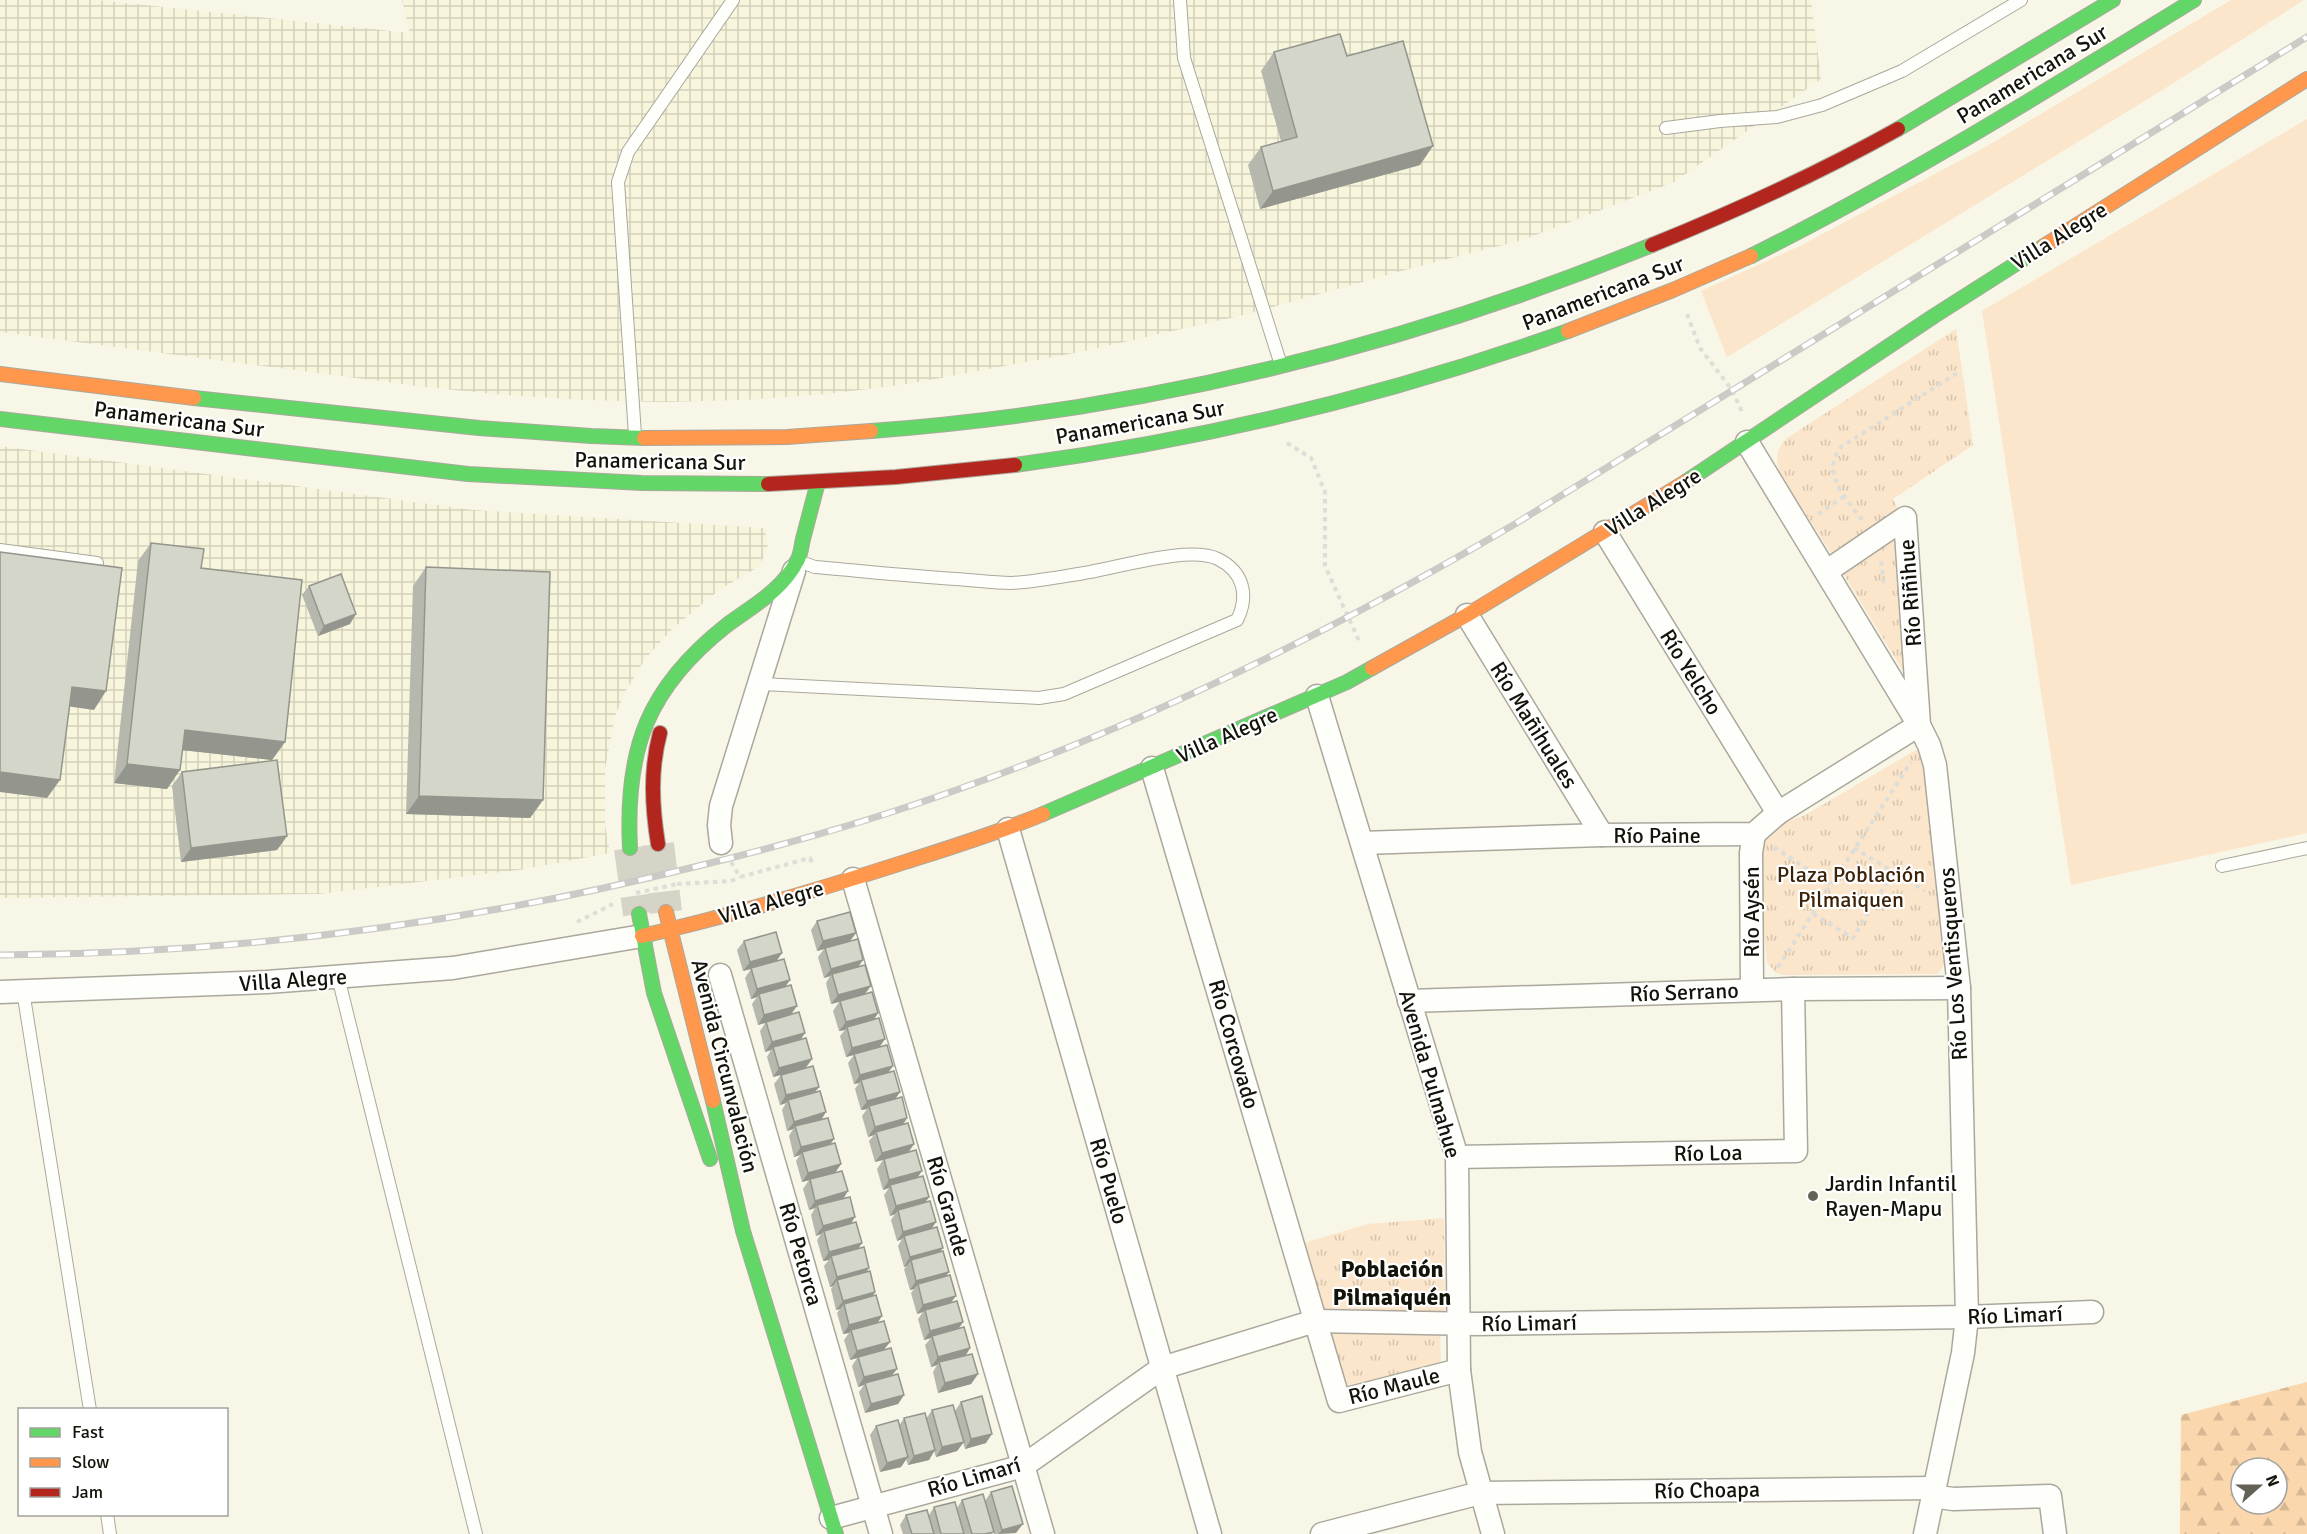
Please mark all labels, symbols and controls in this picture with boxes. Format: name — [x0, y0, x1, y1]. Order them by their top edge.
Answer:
street label: Panamericana Sur — [1952, 18, 2112, 130]
street label: Villa Alegre — [2006, 196, 2112, 276]
street label: Panamericana Sur — [1518, 250, 1688, 336]
street label: Panamericana Sur — [1053, 394, 1227, 450]
street label: Panamericana Sur — [92, 395, 266, 443]
street label: Panamericana Sur — [574, 446, 746, 476]
street label: Villa Alegre — [1600, 462, 1706, 542]
street label: Río Riñihue — [1893, 538, 1927, 648]
street label: Río Yelcho — [1654, 624, 1728, 720]
street label: Río Mañihuales — [1484, 657, 1584, 793]
street label: Villa Alegre — [1172, 701, 1282, 769]
street label: Río Paine — [1613, 822, 1701, 849]
park label: Plaza Población Pilmaiquen — [1777, 861, 1925, 913]
street label: Río Aysén — [1738, 866, 1765, 958]
street label: Río Los Ventisqueros — [1933, 866, 1973, 1062]
street label: Villa Alegre — [715, 874, 827, 930]
street label: Avenida Circunvalación — [685, 956, 765, 1176]
street label: Villa Alegre — [238, 963, 348, 997]
street label: Río Corcovado — [1203, 976, 1265, 1112]
street label: Río Serrano — [1629, 977, 1739, 1007]
street label: Avenida Pulmahue — [1393, 987, 1467, 1161]
street label: Río Puelo — [1084, 1135, 1134, 1227]
street label: Río Loa — [1673, 1139, 1743, 1167]
street label: Río Grande — [921, 1153, 975, 1259]
place label: Jardin Infantil Rayen-Mapu — [1825, 1170, 1957, 1222]
marker: Jardin Infantil Rayen-Mapu — [1806, 1189, 1820, 1203]
street label: Río Petorca — [773, 1199, 829, 1309]
district label: Población Pilmaiquén — [1333, 1254, 1451, 1312]
street label: Río Limarí — [1967, 1300, 2063, 1330]
street label: Río Limarí — [1481, 1309, 1577, 1337]
street label: Río Maule — [1345, 1362, 1443, 1410]
legend — [18, 1408, 228, 1516]
text: Fast — [72, 1421, 104, 1443]
text: Slow — [72, 1451, 109, 1473]
street label: Río Limarí — [924, 1451, 1024, 1503]
north arrow — [2229, 1456, 2289, 1516]
text: N — [2261, 1472, 2283, 1490]
street label: Río Choapa — [1654, 1476, 1760, 1504]
text: Jam — [72, 1481, 103, 1503]

